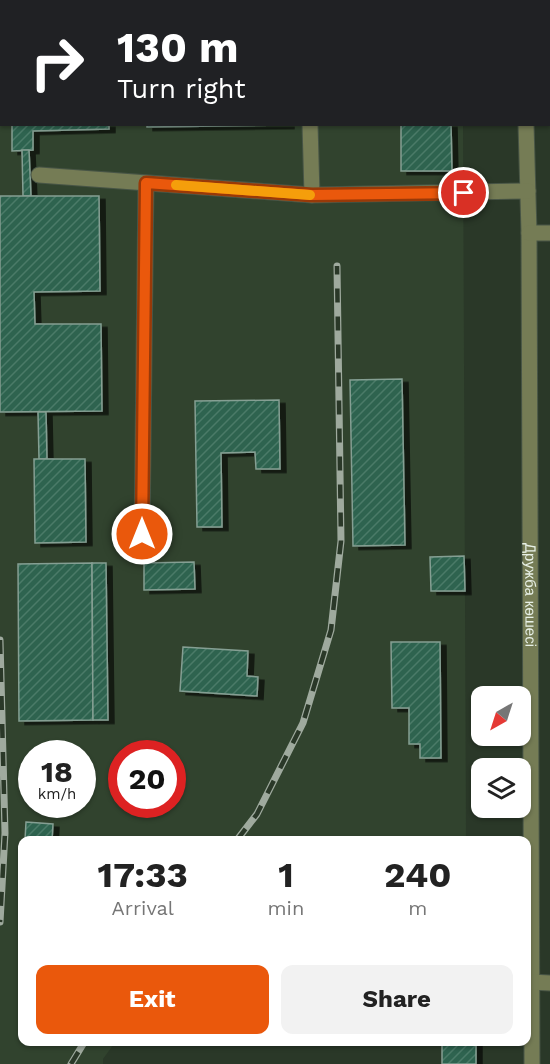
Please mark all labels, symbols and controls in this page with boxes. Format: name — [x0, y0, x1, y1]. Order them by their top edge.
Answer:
text: 130 m — [117, 23, 239, 72]
icon: right — [18, 24, 96, 102]
text: Turn right — [117, 73, 246, 105]
pin — [438, 167, 489, 218]
icon: arrive — [447, 176, 480, 209]
position arrow — [110, 502, 174, 566]
street label: Дружба көшесі — [521, 543, 539, 647]
north arrow — [471, 686, 531, 746]
map controls — [471, 686, 531, 818]
speed limit sign: 20 — [108, 740, 186, 818]
text: 18 — [41, 754, 73, 789]
button: layers — [471, 758, 531, 818]
text: km/h — [38, 785, 76, 803]
text: 17:33 — [98, 854, 188, 896]
text: 1 — [278, 854, 294, 896]
text: 240 — [384, 854, 451, 896]
text: Arrival — [112, 896, 174, 920]
text: min — [268, 896, 304, 920]
text: m — [408, 896, 427, 920]
button: Exit — [36, 965, 269, 1034]
button: Share — [281, 965, 513, 1034]

